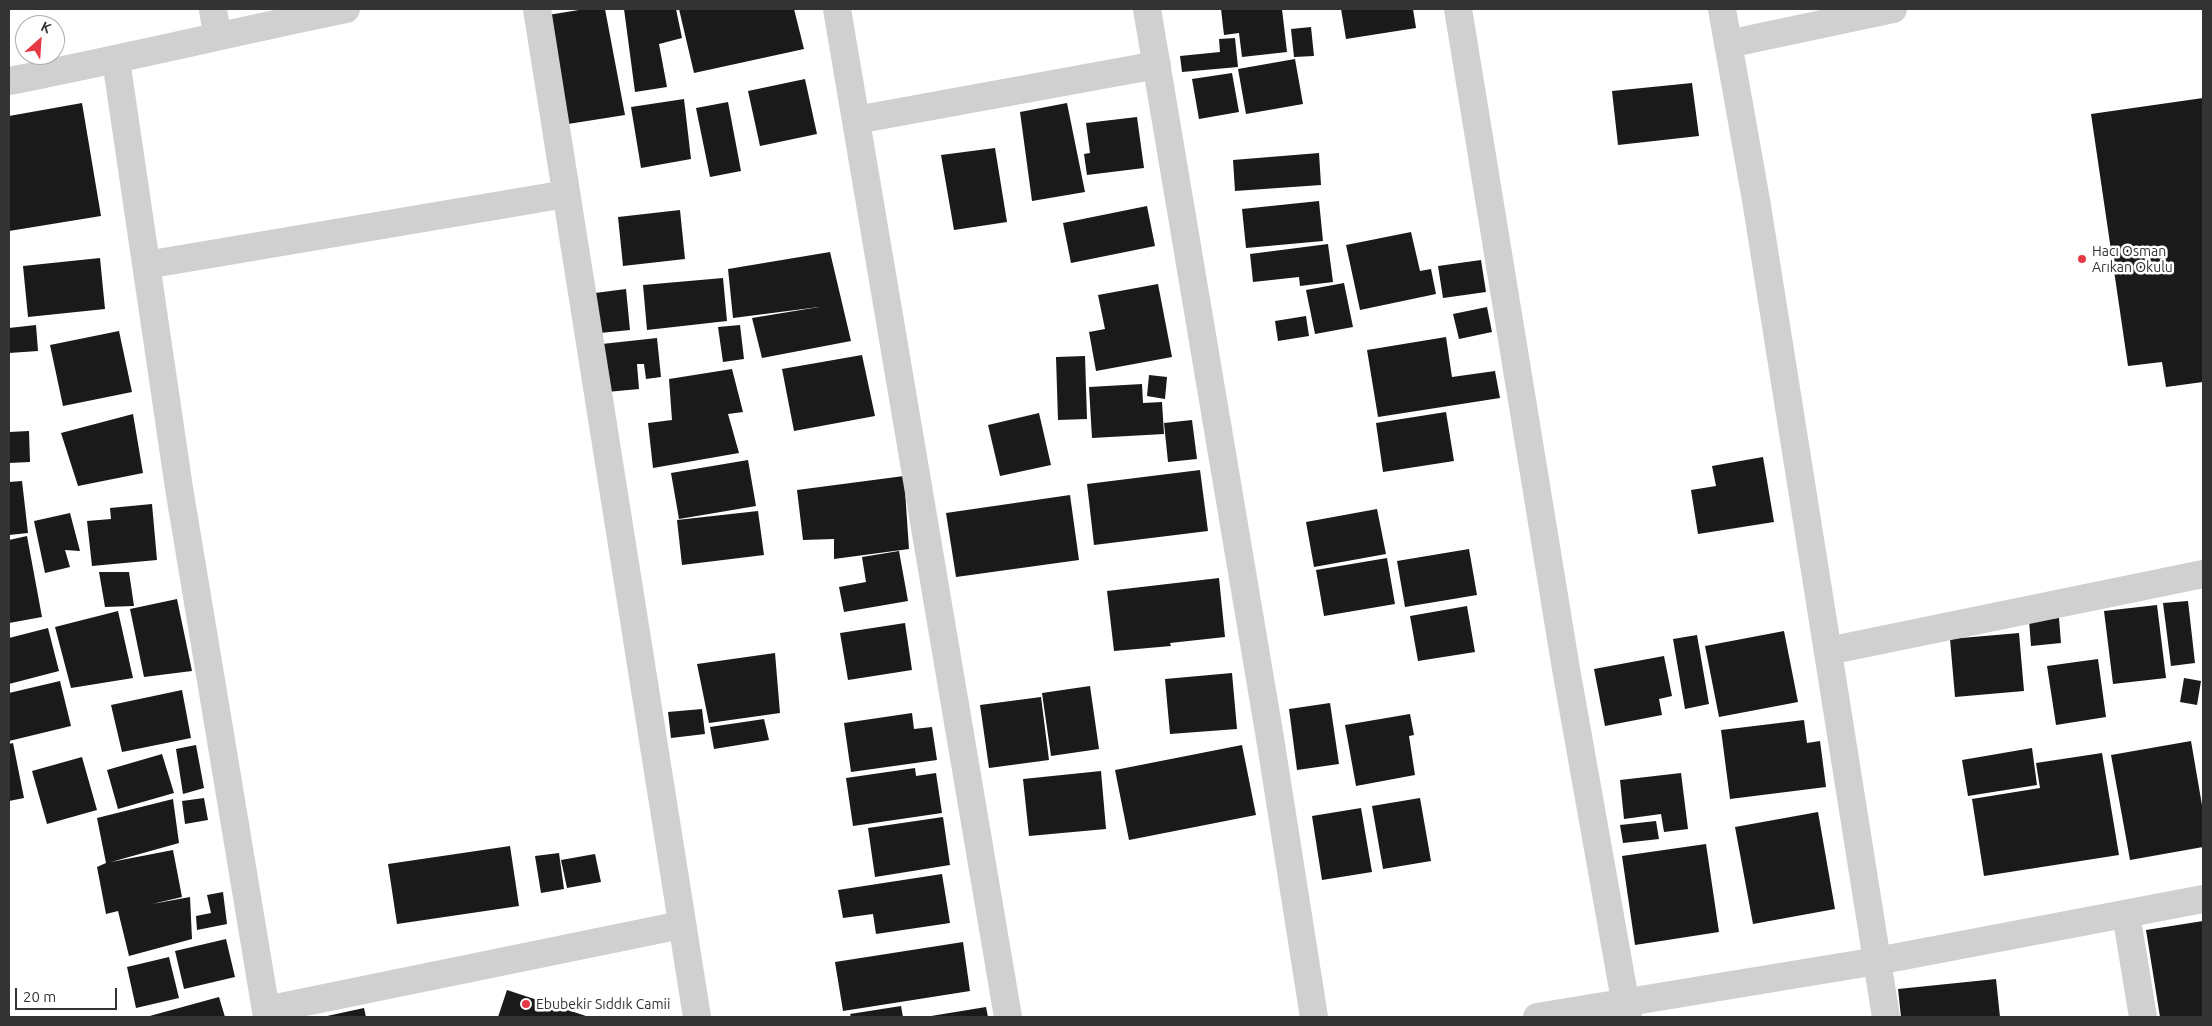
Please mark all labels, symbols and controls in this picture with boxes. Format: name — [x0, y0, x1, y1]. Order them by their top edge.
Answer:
north arrow — [15, 15, 65, 65]
text: K — [38, 18, 54, 37]
place label: Hacı Osman Arıkan Okulu — [2092, 243, 2173, 276]
marker: Hacı Osman Arıkan Okulu — [2076, 253, 2088, 265]
scale bar — [18, 978, 120, 1010]
text: 20 m — [23, 988, 56, 1005]
place label: Ebubekir Sıddık Camii — [536, 996, 670, 1012]
marker: Ebubekir Sıddık Camii — [520, 998, 532, 1010]

